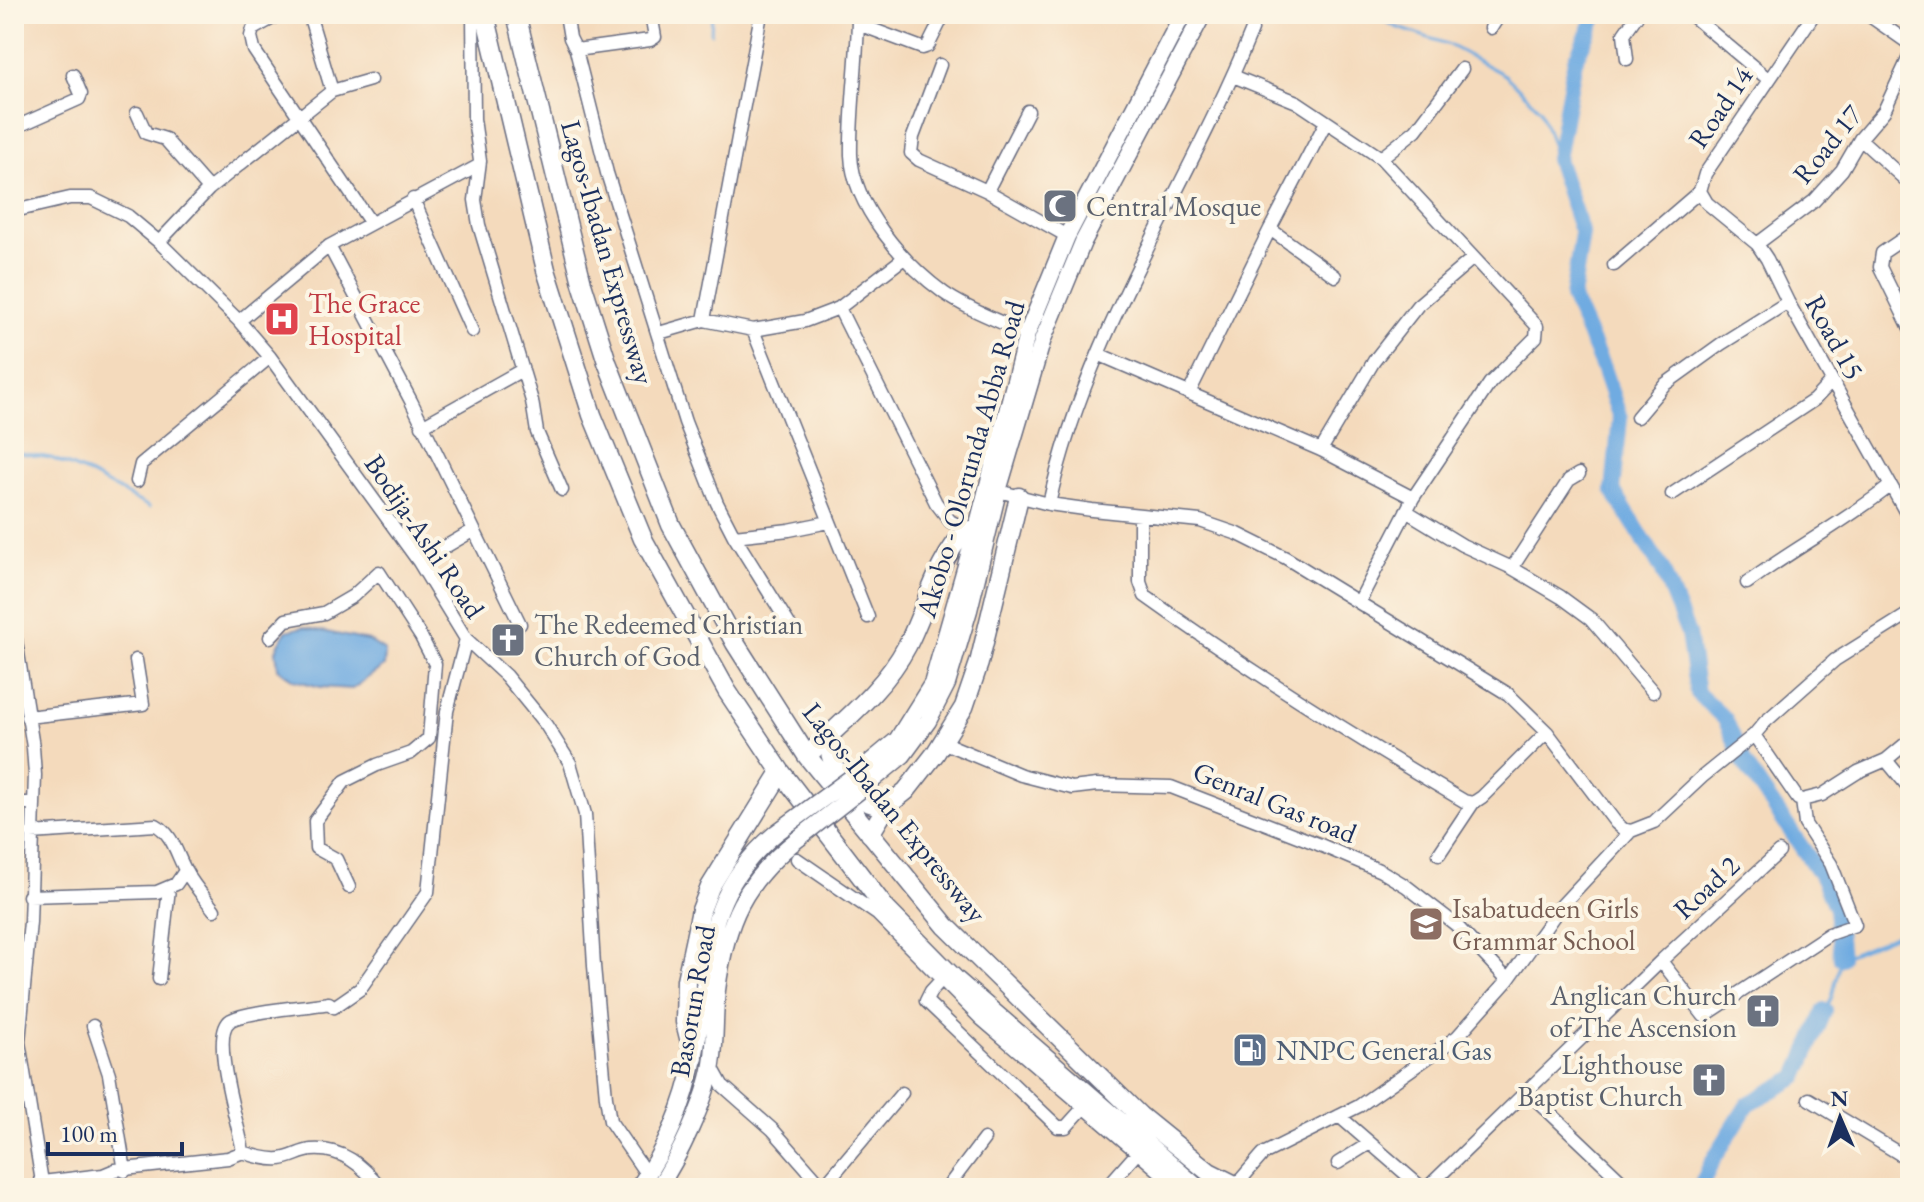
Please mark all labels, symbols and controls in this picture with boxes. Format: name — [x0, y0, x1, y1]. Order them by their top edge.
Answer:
street label: Road 14 — [1680, 59, 1761, 155]
street label: Road 17 — [1784, 97, 1870, 191]
street label: Lagos-Ibadan Expressway — [553, 116, 663, 389]
mosque icon: Central Mosque — [1041, 187, 1079, 225]
place label: Central Mosque — [1086, 188, 1261, 224]
place label: The Grace Hospital — [308, 285, 420, 353]
street label: Road 15 — [1797, 288, 1873, 386]
street label: Akobo - Olorunda Abba Road — [907, 295, 1033, 623]
hospital icon: The Grace Hospital — [263, 300, 301, 338]
street label: Bodija-Ashi Road — [357, 447, 494, 626]
place label: The Redeemed Christian Church of God — [534, 606, 804, 674]
church icon: The Redeemed Christian Church of God — [489, 621, 527, 659]
street label: Lagos-Ibadan Expressway — [795, 695, 995, 930]
street label: Genral Gas road — [1188, 753, 1363, 851]
street label: Road 2 — [1665, 847, 1747, 927]
place label: Isabatudeen Girls Grammar School — [1452, 890, 1639, 958]
school or university icon: Isabatudeen Girls Grammar School — [1407, 905, 1445, 943]
street label: Basorun Road — [661, 921, 723, 1080]
place label: Anglican Church of The Ascension — [1549, 977, 1737, 1045]
church icon: Anglican Church of The Ascension — [1744, 992, 1782, 1030]
fuel station icon: NNPC General Gas — [1231, 1031, 1269, 1069]
place label: NNPC General Gas — [1276, 1032, 1492, 1068]
place label: Lighthouse Baptist Church — [1518, 1046, 1683, 1114]
church icon: Lighthouse Baptist Church — [1690, 1061, 1728, 1099]
north arrow — [1800, 1078, 1880, 1158]
text: N — [1830, 1084, 1849, 1113]
scale bar — [48, 1106, 182, 1156]
text: 100 m — [60, 1118, 118, 1149]

